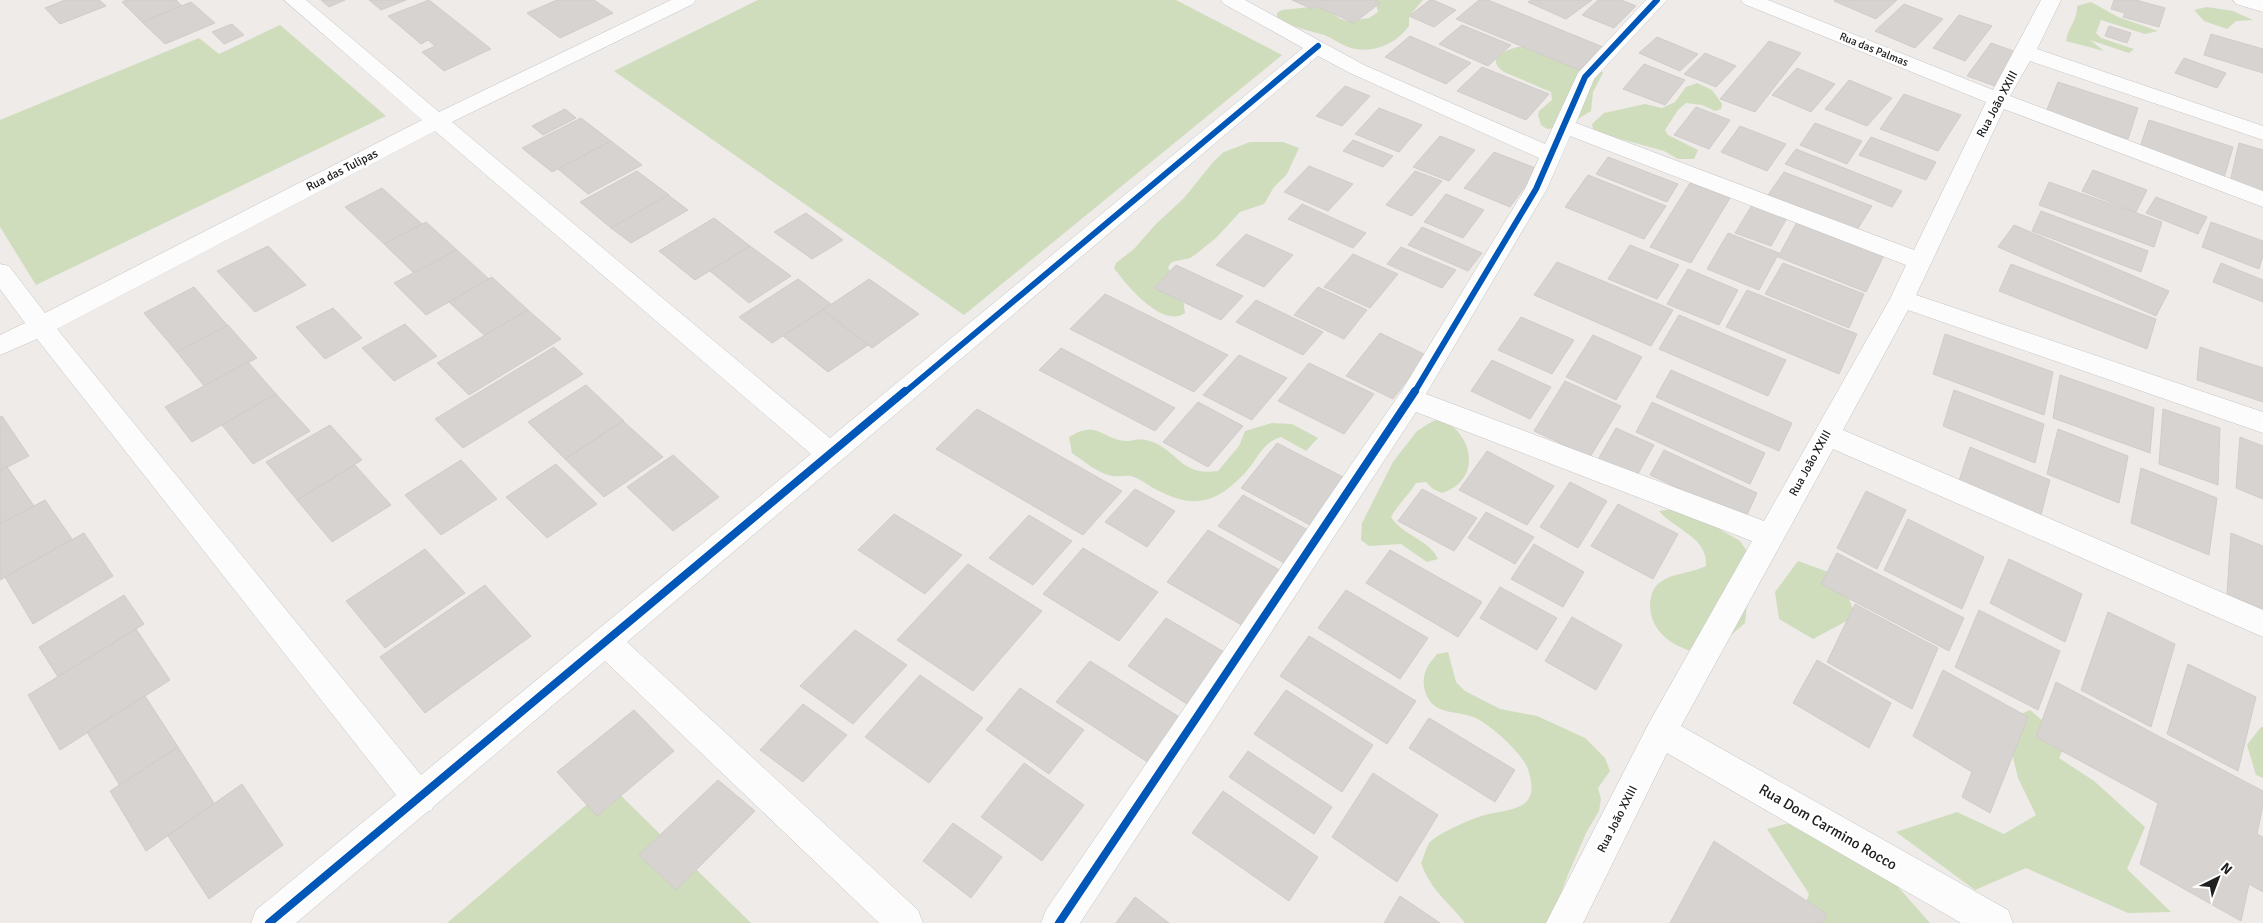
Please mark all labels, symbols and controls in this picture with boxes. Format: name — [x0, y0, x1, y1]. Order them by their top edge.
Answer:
street label: Rua das Palmas — [1838, 30, 1910, 69]
street label: Rua João XXIII — [1974, 68, 2021, 140]
street label: Rua das Tulipas — [304, 146, 381, 195]
street label: Rua João XXIII — [1786, 427, 1835, 499]
street label: Rua Dom Carmino Rocco — [1756, 780, 1900, 874]
street label: Rua João XXIII — [1594, 783, 1641, 855]
north arrow — [2193, 853, 2243, 903]
text: N — [2217, 859, 2236, 878]

